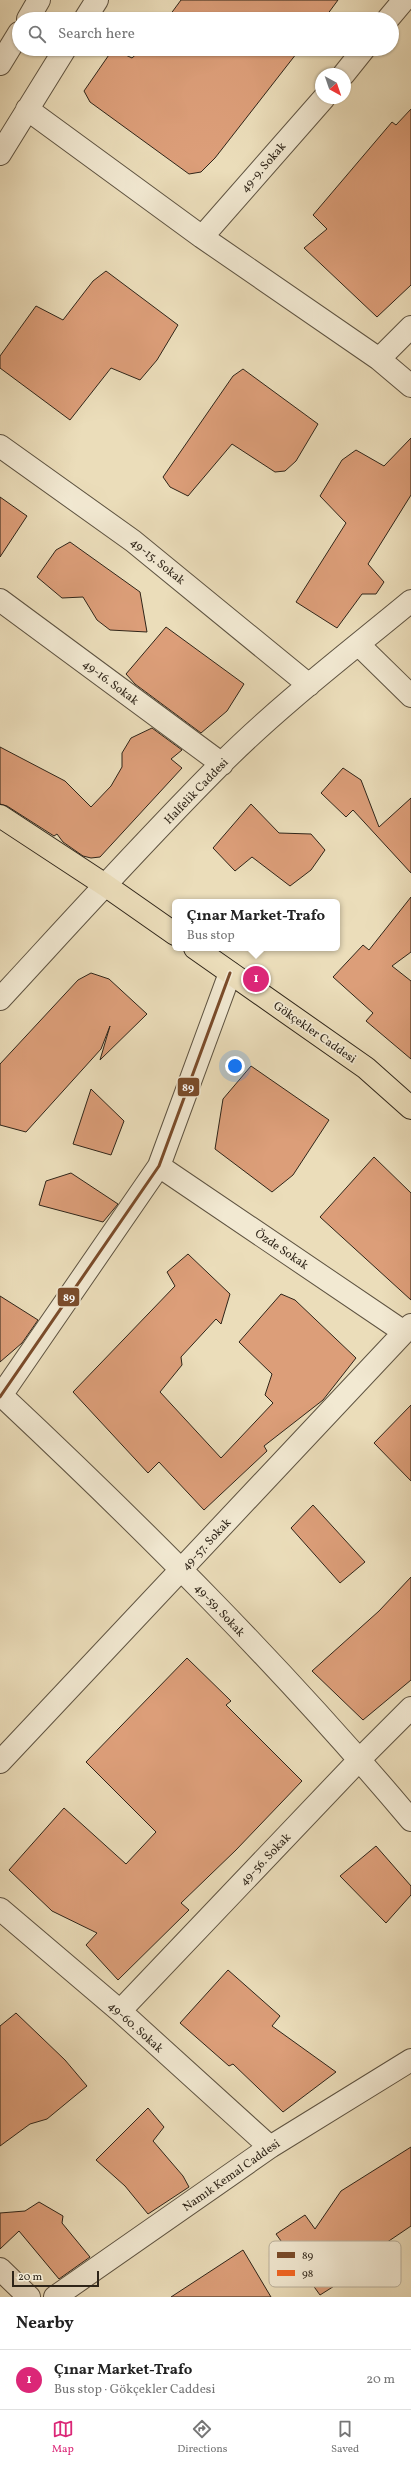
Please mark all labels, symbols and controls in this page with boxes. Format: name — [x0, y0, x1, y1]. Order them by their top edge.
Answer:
search box — [12, 12, 399, 56]
icon: search — [26, 23, 48, 45]
text: Search here — [58, 24, 135, 45]
north arrow — [315, 68, 351, 104]
street label: 49-9. Sokak — [237, 139, 290, 196]
street label: 49-15. Sokak — [127, 535, 188, 589]
street label: 49-16. Sokak — [79, 656, 142, 709]
street label: Halfelik Caddesi — [161, 755, 233, 828]
popup — [172, 899, 340, 951]
text: Çınar Market-Trafo — [187, 906, 325, 927]
text: Bus stop — [187, 927, 235, 945]
pin: 1 — [243, 964, 269, 994]
street label: Gökçekler Caddesi — [270, 998, 359, 1068]
your location — [225, 1056, 245, 1076]
line badge: 89 — [177, 1077, 200, 1097]
text: 89 — [182, 1081, 194, 1096]
street label: Özde Sokak — [251, 1225, 312, 1274]
line badge: 89 — [57, 1287, 80, 1307]
text: 89 — [63, 1291, 75, 1306]
street label: 49-57. Sokak — [178, 1515, 235, 1574]
street label: 49-59. Sokak — [190, 1581, 248, 1641]
street label: 49-56. Sokak — [237, 1830, 295, 1890]
street label: 49-60. Sokak — [104, 1999, 167, 2057]
street label: Namık Kemal Caddesi — [180, 2136, 284, 2216]
legend — [269, 2241, 401, 2287]
text: 89 — [302, 2249, 314, 2264]
text: 98 — [302, 2267, 314, 2282]
scale bar — [12, 2269, 99, 2288]
text: 20 m — [18, 2270, 42, 2285]
text: Nearby — [16, 2312, 74, 2335]
text: Çınar Market-Trafo — [54, 2360, 192, 2381]
text: 1 — [26, 2371, 32, 2389]
text: 20 m — [366, 2371, 395, 2389]
text: Bus stop · Gökçekler Caddesi — [54, 2381, 215, 2399]
tab: Map — [52, 2418, 74, 2457]
tab: Directions — [177, 2418, 228, 2457]
tab: Saved — [331, 2418, 359, 2457]

